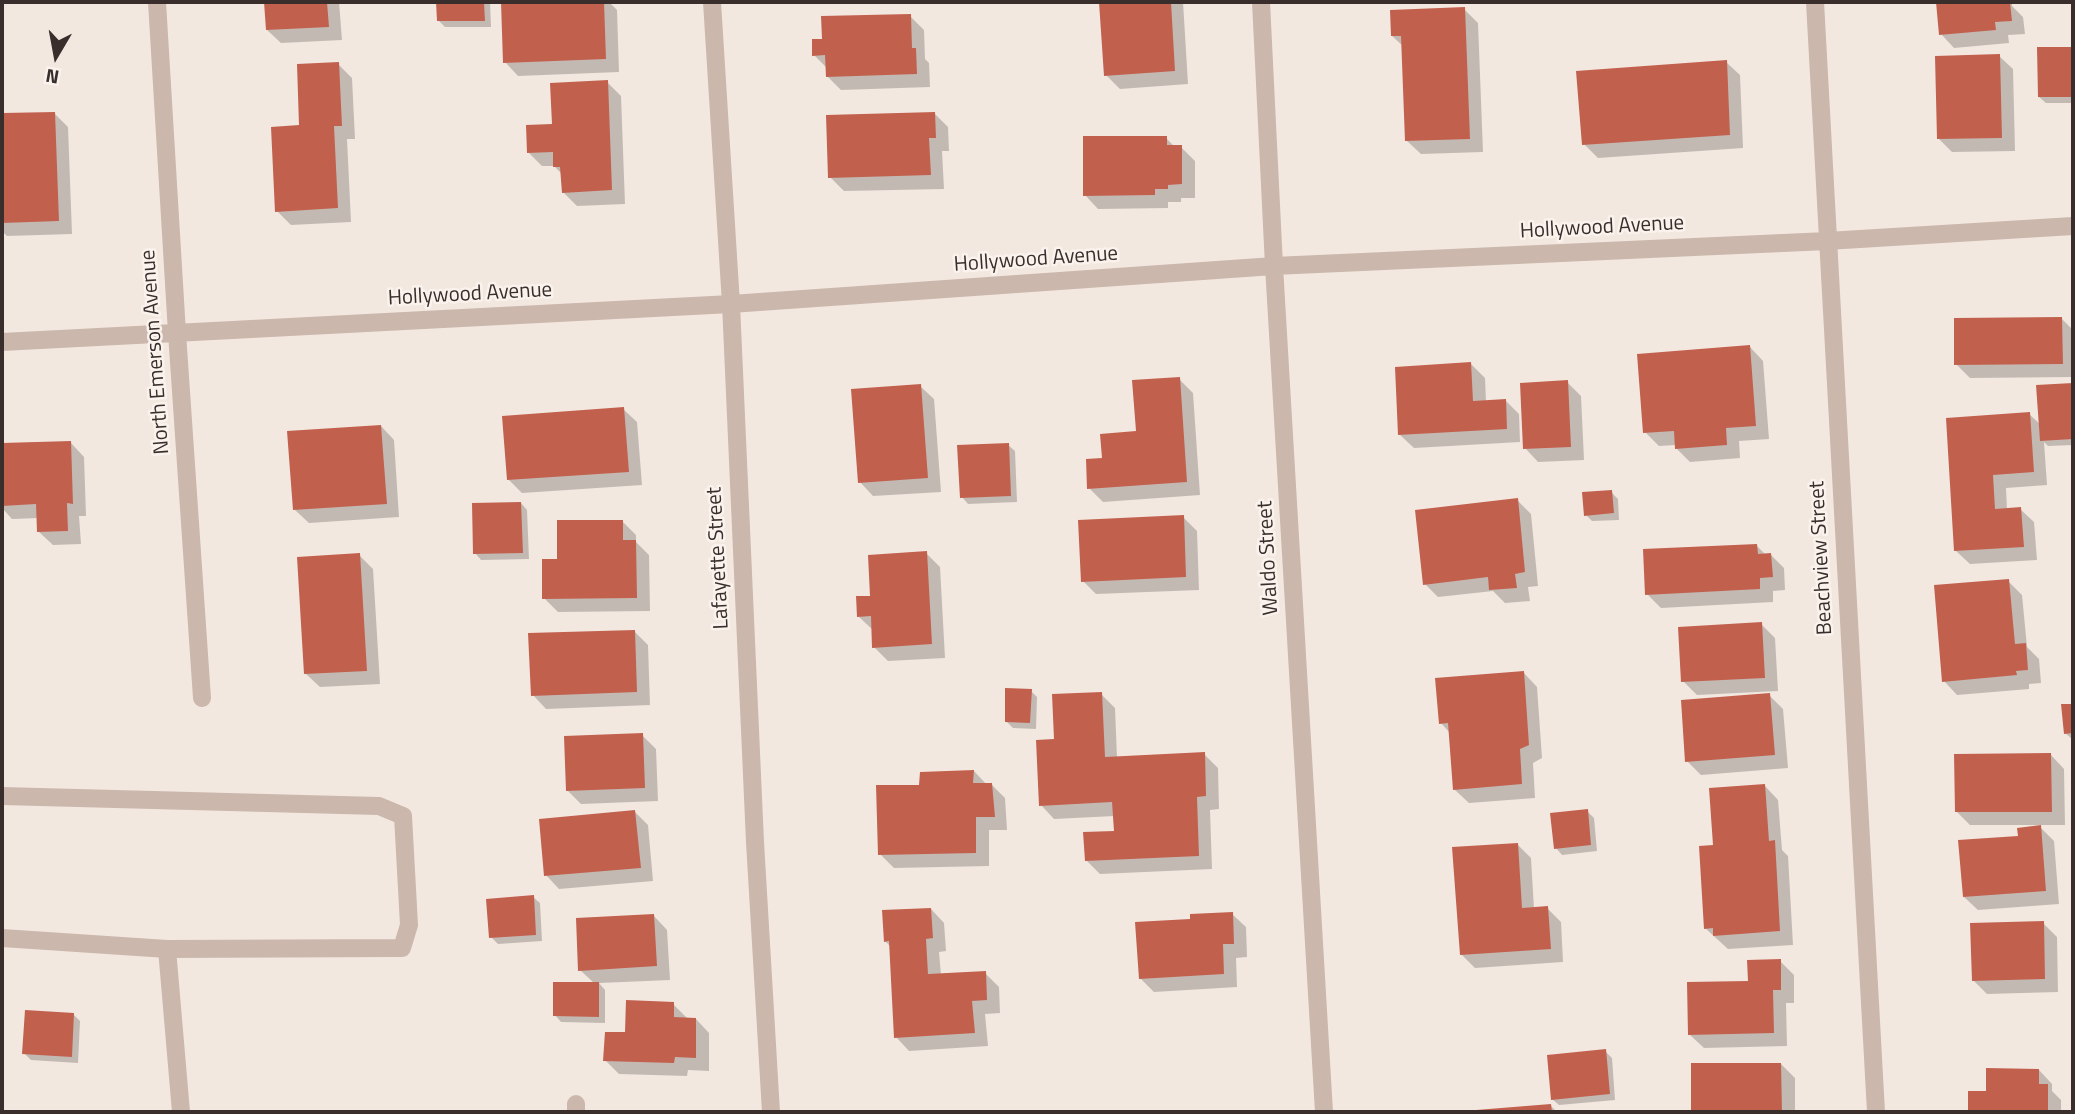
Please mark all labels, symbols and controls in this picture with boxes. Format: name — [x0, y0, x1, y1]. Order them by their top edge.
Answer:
north arrow — [21, 21, 91, 91]
text: N — [43, 62, 61, 93]
street label: Hollywood Avenue — [1519, 211, 1685, 245]
street label: Hollywood Avenue — [953, 242, 1119, 278]
street label: North Emerson Avenue — [136, 249, 176, 455]
street label: Hollywood Avenue — [387, 278, 553, 312]
street label: Beachview Street — [1805, 480, 1839, 636]
street label: Lafayette Street — [703, 486, 735, 630]
street label: Waldo Street — [1253, 500, 1285, 616]

